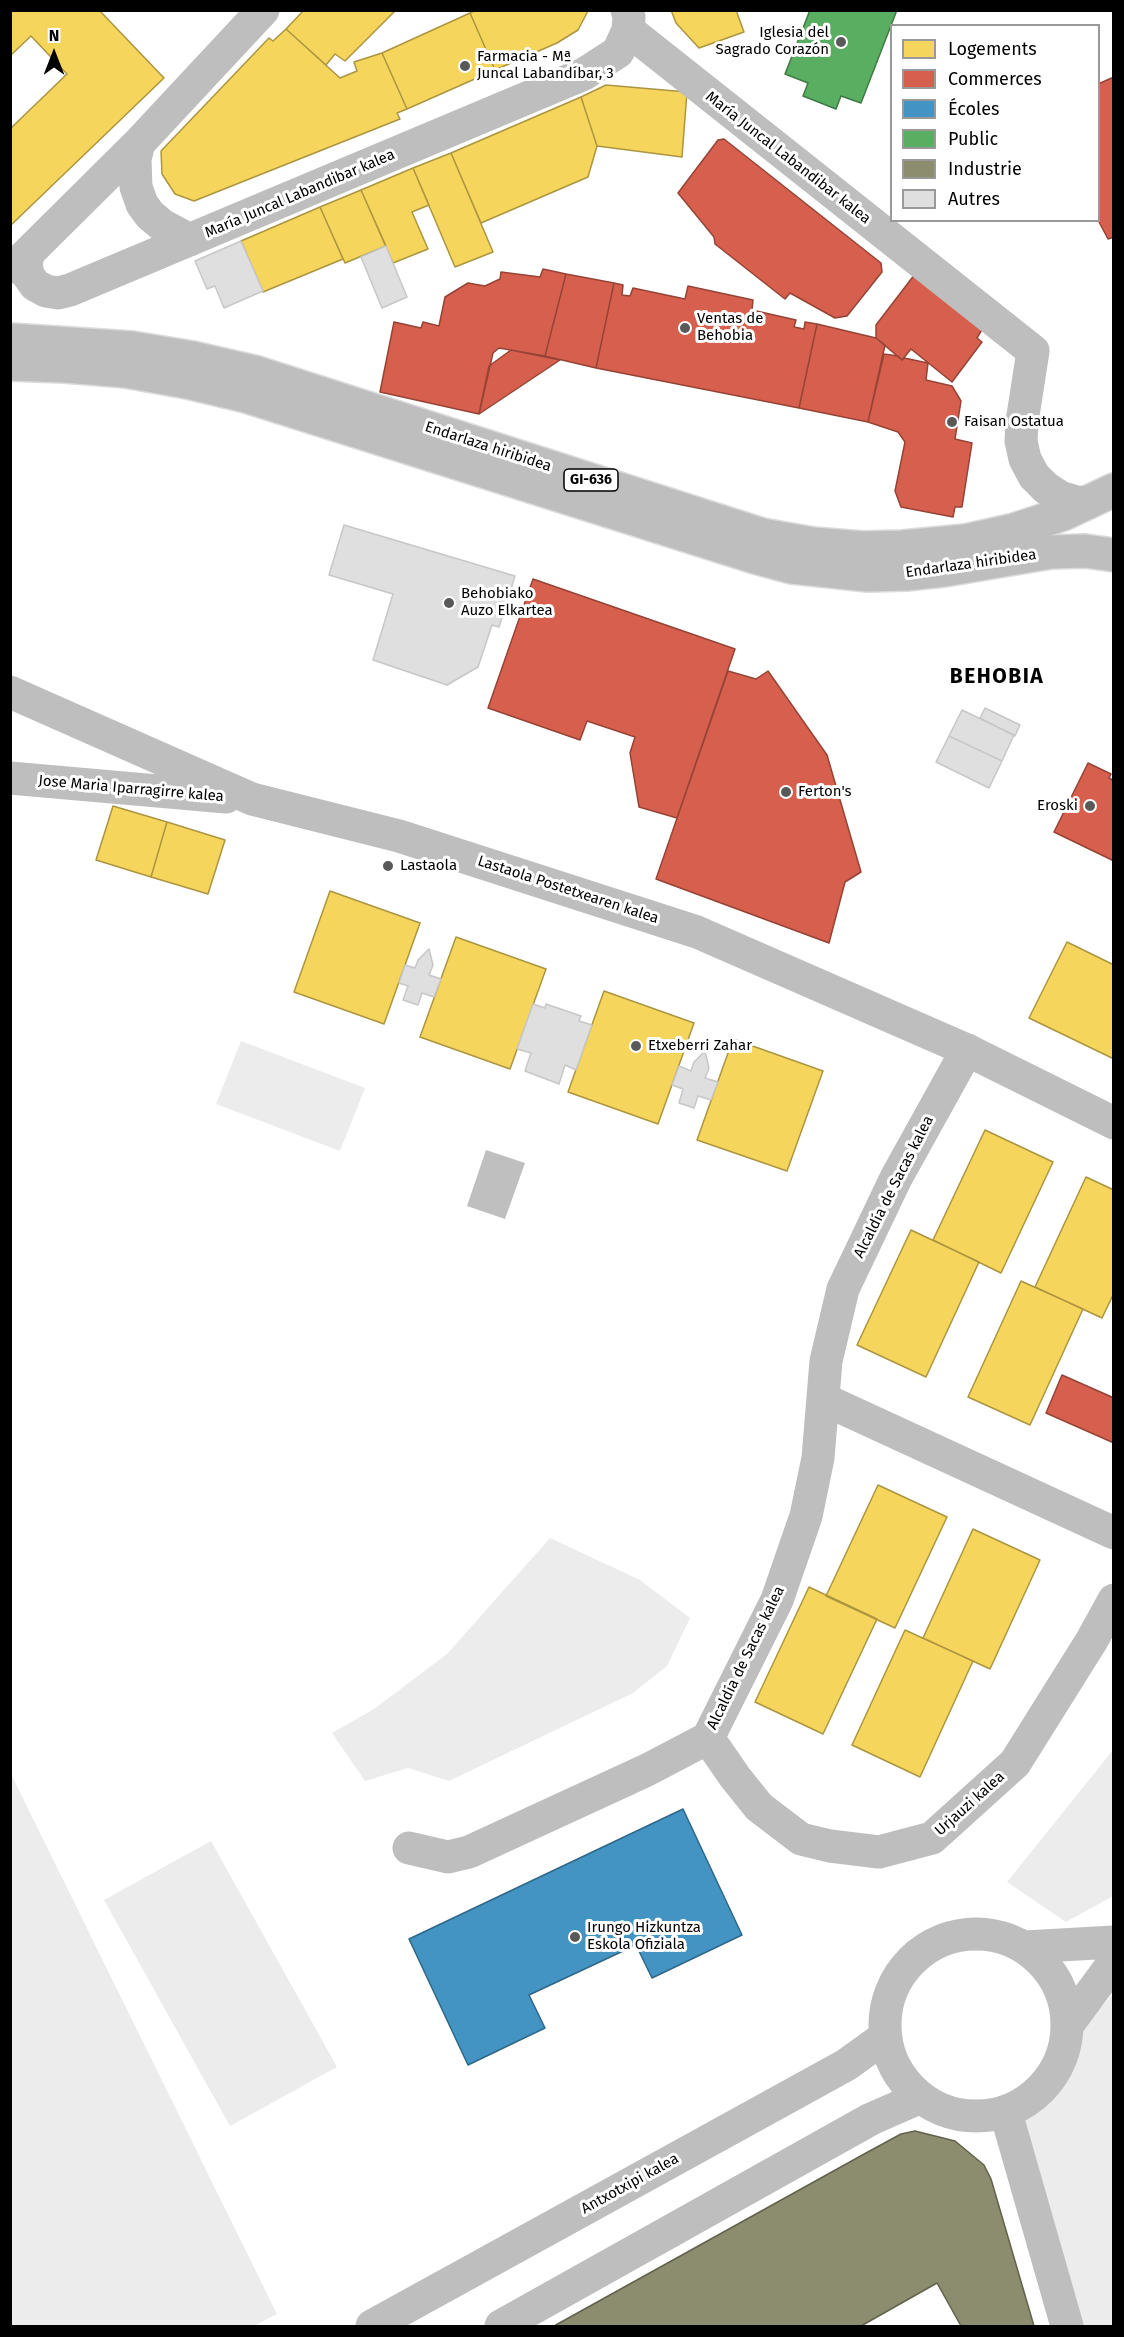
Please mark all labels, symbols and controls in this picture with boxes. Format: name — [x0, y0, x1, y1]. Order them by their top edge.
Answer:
north arrow — [24, 24, 84, 84]
place label: Iglesia del Sagrado Corazón — [716, 24, 829, 59]
legend — [890, 24, 1100, 222]
text: N — [49, 26, 59, 45]
marker: Iglesia del Sagrado Corazón — [834, 35, 848, 49]
text: Logements — [948, 38, 1037, 60]
place label: Farmacia - Mª Juncal Labandíbar, 3 — [477, 48, 614, 83]
marker: Farmacia - Mª Juncal Labandíbar, 3 — [458, 59, 472, 73]
text: Commerces — [948, 68, 1042, 90]
street label: María Juncal Labandibar kalea — [702, 88, 874, 228]
text: Écoles — [948, 98, 999, 120]
text: Public — [948, 128, 998, 150]
street label: María Juncal Labandibar kalea — [202, 146, 398, 242]
text: Industrie — [948, 158, 1022, 180]
text: Autres — [948, 188, 1000, 210]
place label: Ventas de Behobia — [697, 310, 763, 345]
marker: Ventas de Behobia — [678, 321, 692, 335]
place label: Faisan Ostatua — [964, 413, 1064, 431]
marker: Faisan Ostatua — [945, 415, 959, 429]
street label: Endarlaza hiribidea — [423, 418, 553, 476]
road number: GI-636 — [564, 469, 618, 491]
street label: Endarlaza hiribidea — [904, 546, 1038, 582]
place label: Behobiako Auzo Elkartea — [461, 585, 553, 620]
marker: Behobiako Auzo Elkartea — [442, 596, 456, 610]
district label: BEHOBIA — [950, 664, 1044, 690]
street label: Jose Maria Iparragirre kalea — [37, 772, 225, 806]
place label: Ferton's — [798, 783, 852, 801]
marker: Ferton's — [779, 785, 793, 799]
place label: Eroski — [1037, 797, 1078, 815]
marker: Eroski — [1083, 799, 1097, 813]
street label: Lastaola Postetxearen kalea — [475, 852, 661, 928]
place label: Lastaola — [400, 857, 457, 875]
marker: Lastaola — [381, 859, 395, 873]
place label: Etxeberri Zahar — [648, 1037, 752, 1055]
marker: Etxeberri Zahar — [629, 1039, 643, 1053]
street label: Alcaldía de Sacas kalea — [850, 1113, 938, 1261]
street label: Alcaldía de Sacas kalea — [703, 1583, 789, 1733]
street label: Urjauzi kalea — [932, 1768, 1008, 1840]
place label: Irungo Hizkuntza Eskola Ofiziala — [587, 1919, 701, 1954]
marker: Irungo Hizkuntza Eskola Ofiziala — [568, 1930, 582, 1944]
street label: Antxotxipi kalea — [578, 2150, 682, 2218]

